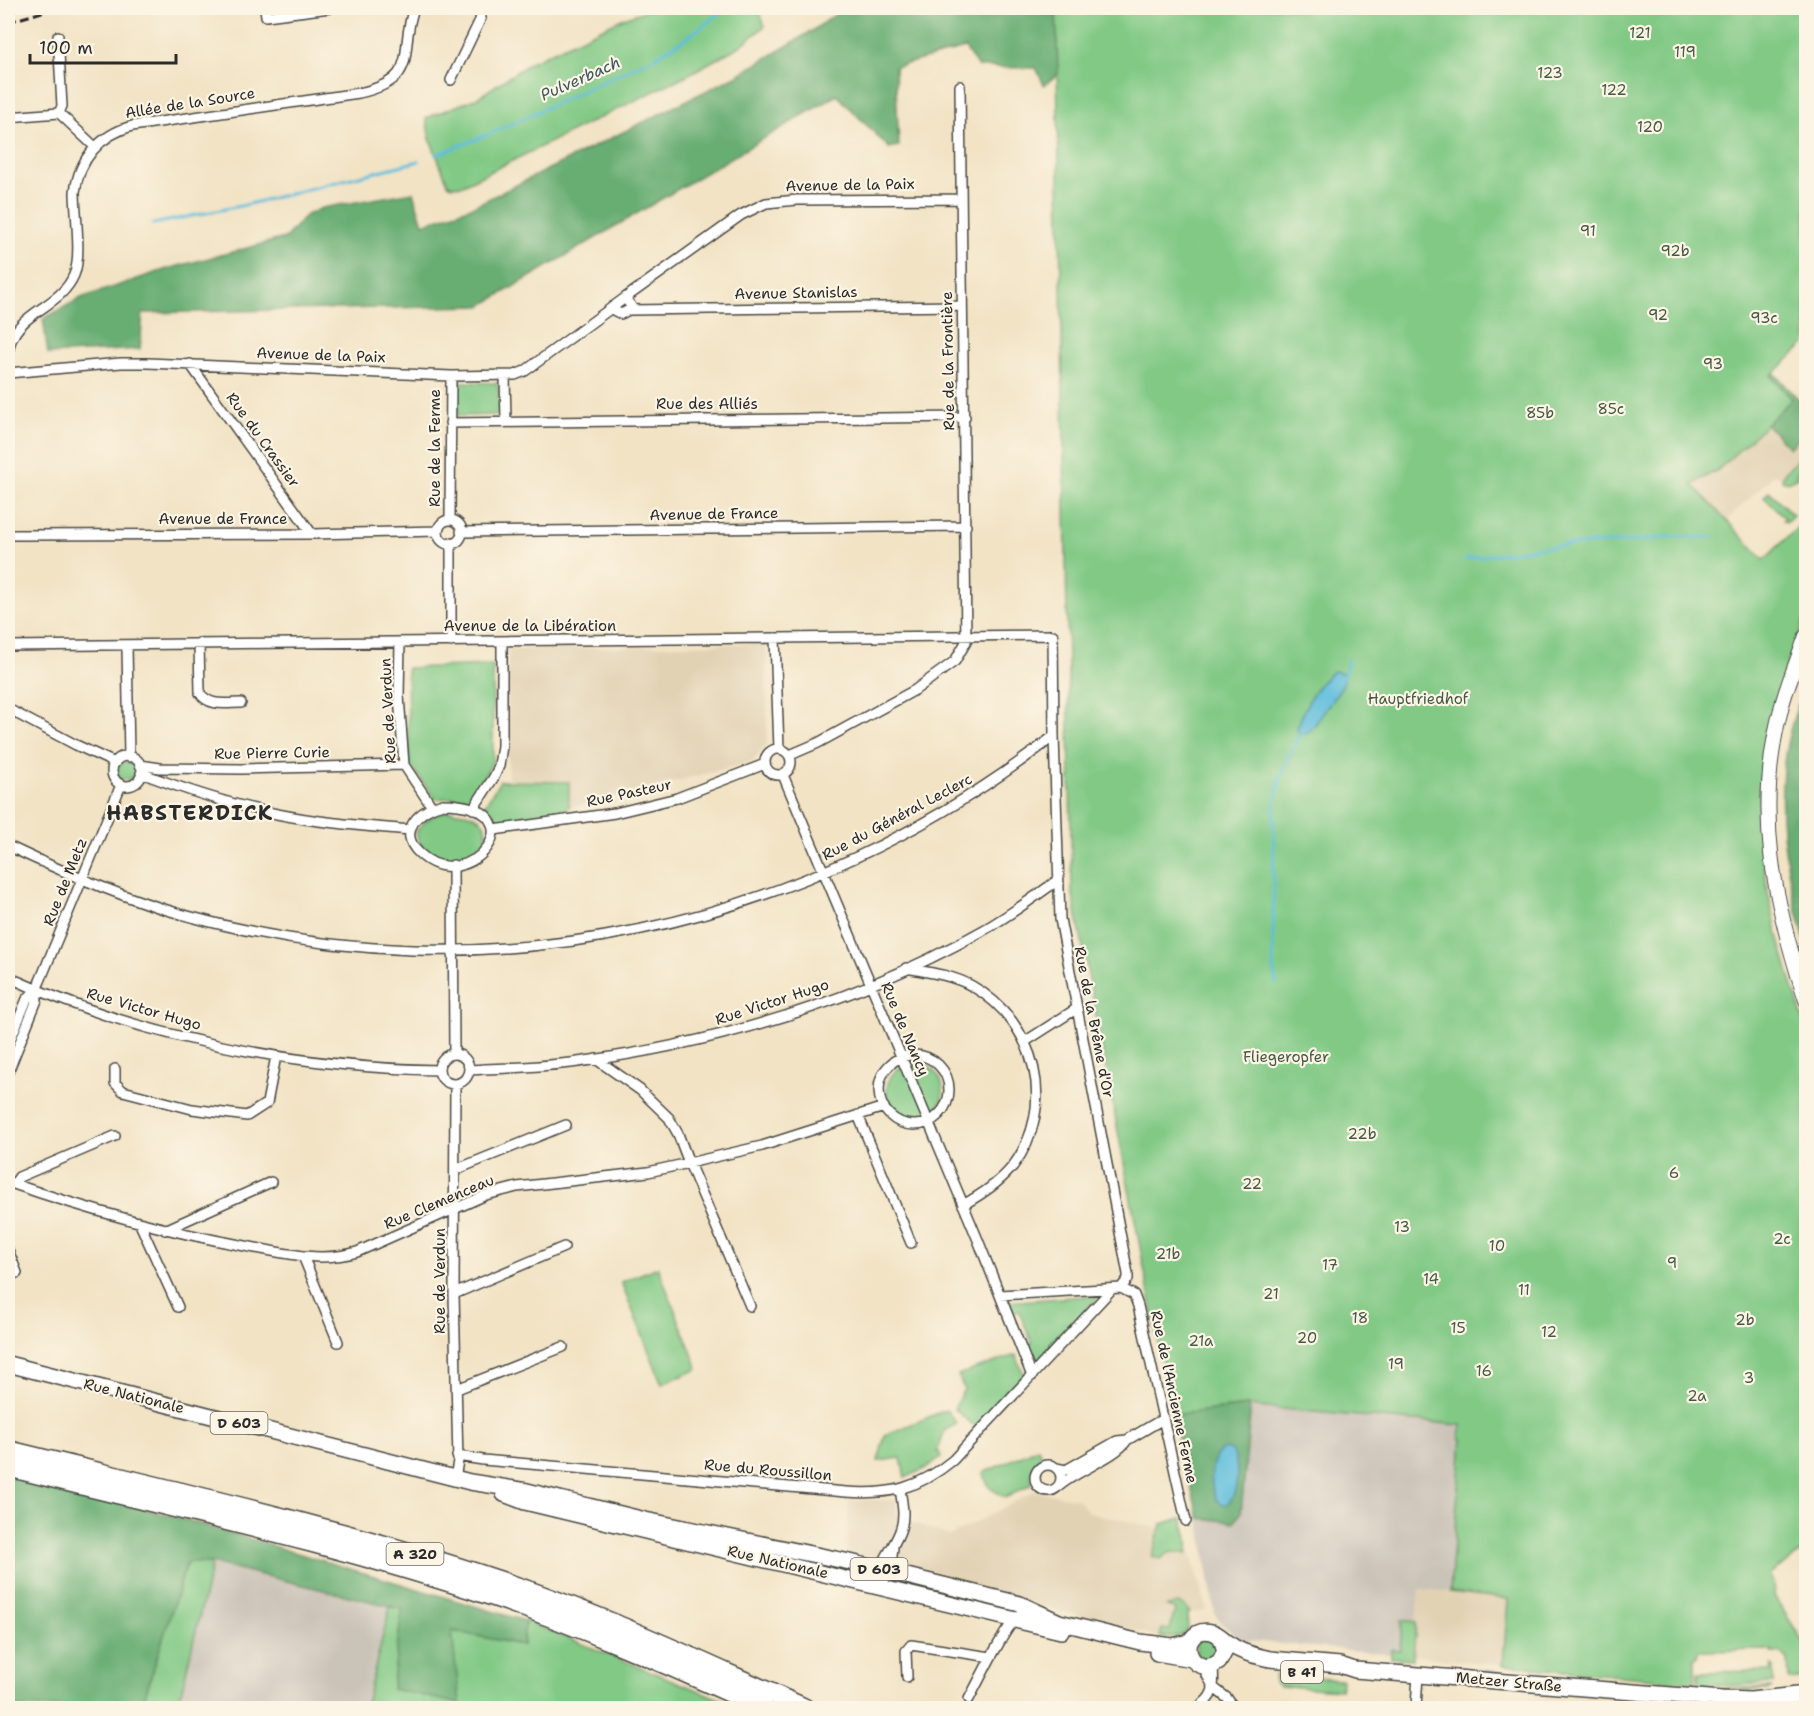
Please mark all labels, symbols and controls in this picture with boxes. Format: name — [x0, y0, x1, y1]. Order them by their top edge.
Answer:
park label: 121 — [1629, 23, 1651, 43]
scale bar — [30, 27, 176, 65]
text: 100 m — [39, 36, 93, 60]
park label: 119 — [1674, 42, 1696, 62]
water label: Pulverbach — [537, 52, 623, 105]
park label: 123 — [1537, 63, 1563, 83]
park label: 122 — [1601, 80, 1627, 100]
street label: Allée de la Source — [124, 83, 256, 123]
park label: 120 — [1637, 117, 1663, 137]
street label: Avenue de la Paix — [785, 174, 915, 196]
park label: 91 — [1580, 221, 1596, 241]
park label: 92b — [1660, 241, 1690, 261]
street label: Avenue Stanislas — [734, 282, 858, 304]
street label: Rue de la Frontière — [937, 291, 959, 431]
park label: 92 — [1648, 305, 1668, 325]
park label: 93c — [1750, 308, 1778, 328]
street label: Avenue de la Paix — [256, 343, 386, 367]
park label: 93 — [1703, 354, 1723, 374]
street label: Rue du Crassier — [222, 389, 304, 491]
street label: Rue de la Ferme — [425, 389, 445, 507]
street label: Rue des Alliés — [656, 394, 758, 414]
park label: 85c — [1598, 399, 1624, 419]
park label: 85b — [1526, 403, 1554, 423]
street label: Avenue de France — [649, 503, 779, 525]
street label: Avenue de France — [158, 509, 288, 529]
street label: Avenue de la Libération — [444, 616, 616, 636]
street label: Rue de Verdun — [375, 658, 401, 764]
park label: Hauptfriedhof — [1368, 689, 1469, 709]
street label: Rue Pierre Curie — [214, 742, 330, 764]
street label: Rue du Général Leclerc — [819, 769, 975, 865]
street label: Rue Pasteur — [585, 774, 673, 812]
district label: HABSTERDICK — [106, 799, 274, 827]
street label: Rue de Metz — [38, 835, 92, 929]
street label: Rue de la Brême d'Or — [1070, 945, 1118, 1099]
street label: Rue Victor Hugo — [713, 974, 831, 1030]
street label: Rue de Nancy — [876, 979, 934, 1079]
street label: Rue Victor Hugo — [84, 983, 204, 1035]
park label: Fliegeropfer — [1243, 1047, 1329, 1067]
park label: 22b — [1347, 1124, 1377, 1144]
park label: 6 — [1669, 1163, 1679, 1183]
street label: Rue Clemenceau — [381, 1170, 497, 1234]
park label: 22 — [1242, 1174, 1262, 1194]
park label: 13 — [1394, 1217, 1410, 1237]
street label: Rue de Verdun — [430, 1228, 450, 1334]
park label: 2c — [1773, 1229, 1791, 1249]
park label: 10 — [1489, 1236, 1505, 1256]
park label: 21b — [1156, 1244, 1180, 1264]
park label: 9 — [1667, 1253, 1677, 1273]
park label: 17 — [1322, 1255, 1338, 1275]
park label: 14 — [1423, 1269, 1439, 1289]
park label: 11 — [1518, 1280, 1530, 1300]
park label: 21 — [1263, 1284, 1279, 1304]
park label: 18 — [1352, 1308, 1368, 1328]
street label: Rue de l'Ancienne Ferme — [1146, 1309, 1202, 1485]
park label: 2b — [1735, 1310, 1755, 1330]
park label: 15 — [1450, 1318, 1466, 1338]
park label: 12 — [1541, 1322, 1557, 1342]
park label: 20 — [1297, 1328, 1317, 1348]
park label: 21a — [1189, 1331, 1214, 1351]
park label: 19 — [1388, 1354, 1404, 1374]
park label: 16 — [1476, 1361, 1492, 1381]
park label: 3 — [1744, 1368, 1754, 1388]
street label: Rue Nationale — [82, 1374, 186, 1418]
park label: 2a — [1687, 1386, 1707, 1406]
road number: D 603 — [210, 1412, 268, 1434]
street label: Rue du Roussillon — [703, 1454, 833, 1486]
street label: Rue Nationale — [725, 1541, 831, 1583]
road number: A 320 — [386, 1543, 444, 1565]
road number: D 603 — [850, 1558, 908, 1580]
road number: B 41 — [1281, 1661, 1323, 1683]
street label: Metzer Straße — [1455, 1667, 1563, 1697]

